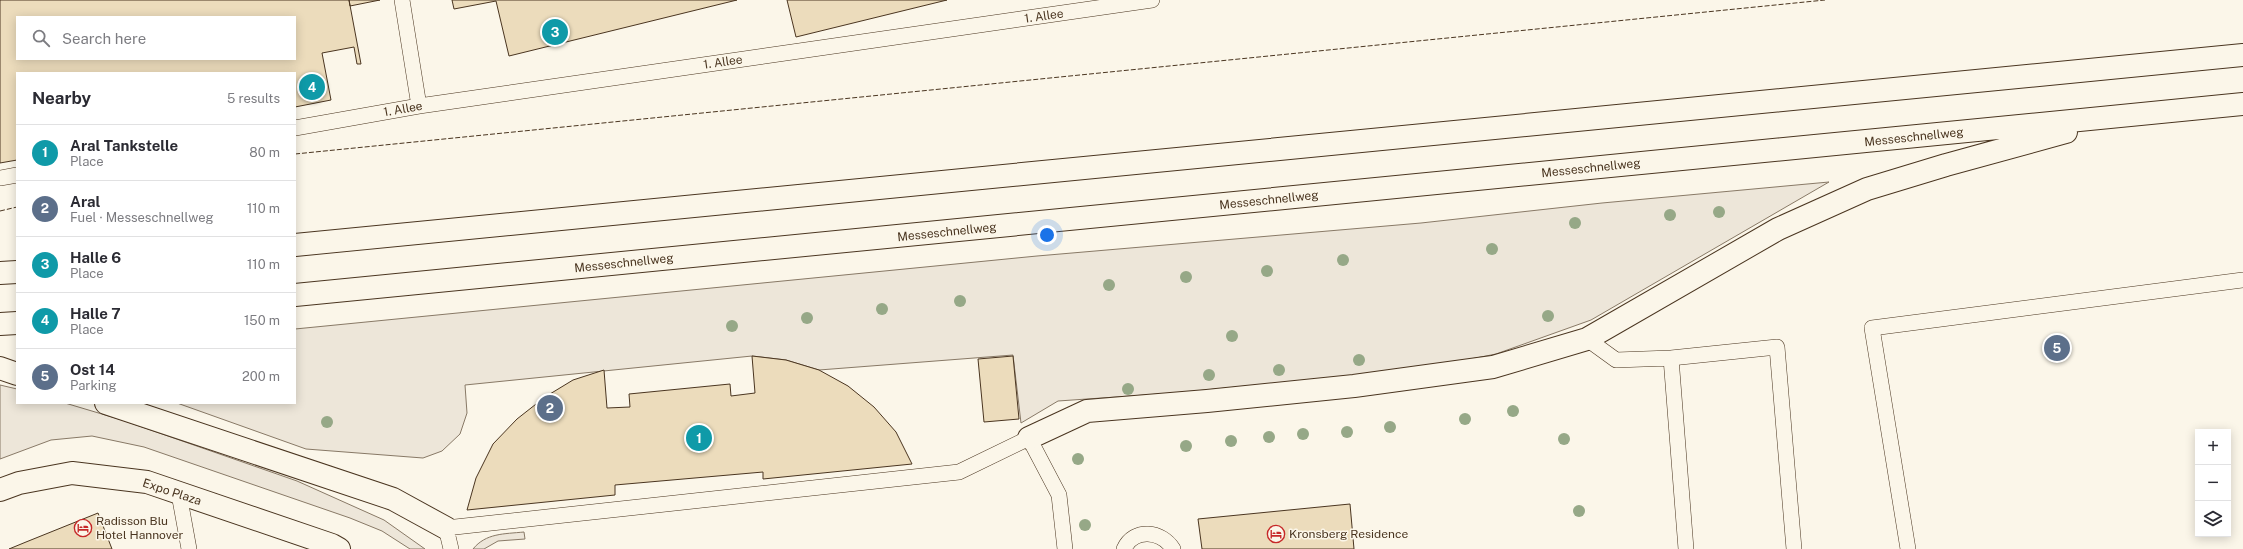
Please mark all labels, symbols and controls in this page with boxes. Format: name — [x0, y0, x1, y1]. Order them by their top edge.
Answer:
street label: 1. Allee — [1024, 6, 1065, 26]
search box — [16, 16, 296, 60]
pin: 3 — [542, 17, 568, 47]
icon: search — [30, 27, 52, 49]
text: Search here — [62, 30, 146, 47]
street label: 1. Allee — [703, 52, 744, 72]
pin: 4 — [299, 72, 325, 102]
text: Nearby — [32, 88, 91, 108]
text: 5 results — [227, 91, 280, 106]
street label: 1. Allee — [382, 99, 424, 119]
street label: Messeschnellweg — [1864, 125, 1964, 149]
text: Aral Tankstelle — [70, 137, 178, 154]
text: 1 — [42, 145, 48, 160]
text: 80 m — [249, 145, 280, 160]
text: Place — [70, 154, 104, 169]
street label: Messeschnellweg — [1541, 156, 1641, 180]
street label: Messeschnellweg — [1219, 188, 1319, 212]
text: Aral — [70, 193, 100, 210]
text: 2 — [41, 201, 49, 216]
text: 110 m — [247, 201, 280, 216]
text: Fuel · Messeschnellweg — [70, 210, 214, 225]
street label: Messeschnellweg — [897, 220, 997, 244]
your location — [1037, 225, 1057, 245]
text: Halle 6 — [70, 249, 121, 266]
street label: Messeschnellweg — [574, 251, 674, 275]
text: 3 — [41, 257, 49, 272]
text: 110 m — [247, 257, 280, 272]
text: Place — [70, 266, 104, 281]
text: Halle 7 — [70, 305, 121, 322]
text: 4 — [41, 313, 49, 328]
text: 150 m — [244, 313, 280, 328]
text: Place — [70, 322, 104, 337]
pin: 5 — [2044, 333, 2070, 363]
text: Ost 14 — [70, 361, 115, 378]
text: 5 — [41, 369, 49, 384]
text: 200 m — [242, 369, 280, 384]
text: Parking — [70, 378, 117, 393]
pin: 2 — [537, 393, 563, 423]
pin: 1 — [686, 423, 712, 453]
map controls — [2195, 429, 2231, 537]
button: + — [2195, 429, 2231, 465]
button: − — [2195, 465, 2231, 501]
street label: Expo Plaza — [141, 476, 203, 508]
button: layers — [2195, 501, 2231, 537]
place label: Radisson Blu Hotel Hannover — [96, 514, 184, 542]
hotel icon: Radisson Blu Hotel Hannover — [73, 518, 93, 538]
hotel icon: Kronsberg Residence — [1266, 524, 1286, 544]
place label: Kronsberg Residence — [1289, 527, 1408, 541]

